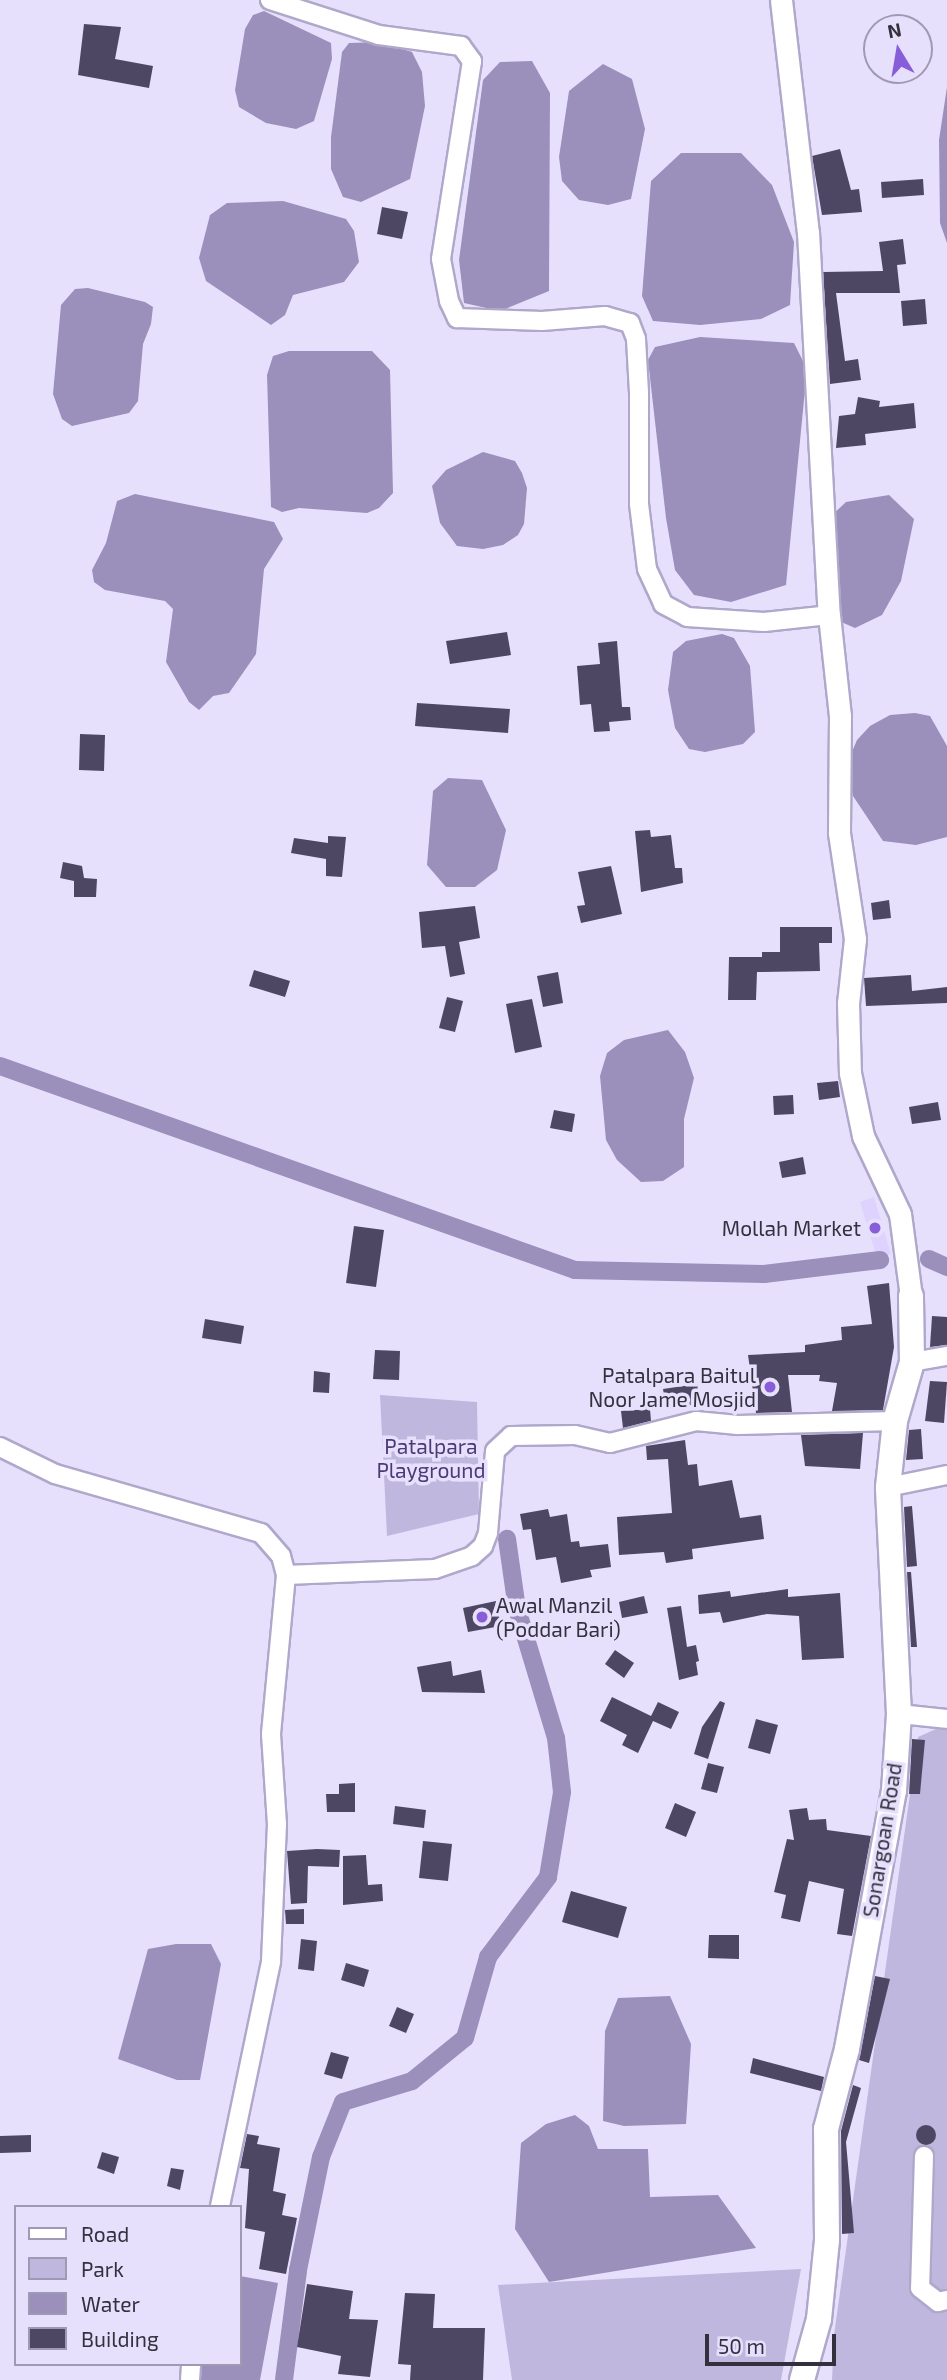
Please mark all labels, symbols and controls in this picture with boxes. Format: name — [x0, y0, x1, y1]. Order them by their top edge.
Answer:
north arrow — [863, 14, 933, 84]
text: N — [885, 17, 903, 42]
place label: Mollah Market — [722, 1215, 861, 1241]
marker: Mollah Market — [867, 1220, 883, 1236]
place label: Patalpara Baitul Noor Jame Mosjid — [588, 1362, 756, 1412]
marker: Patalpara Baitul Noor Jame Mosjid — [762, 1379, 778, 1395]
park label: Patalpara Playground — [376, 1433, 486, 1483]
place label: Awal Manzil (Poddar Bari) — [496, 1592, 621, 1642]
marker: Awal Manzil (Poddar Bari) — [474, 1609, 490, 1625]
street label: Sonargoan Road — [857, 1761, 907, 1919]
legend — [14, 2205, 242, 2366]
text: Road — [81, 2221, 129, 2246]
text: Park — [81, 2256, 124, 2281]
text: Water — [81, 2291, 140, 2316]
scale bar — [709, 2320, 840, 2364]
text: Building — [81, 2326, 159, 2351]
text: 50 m — [718, 2333, 765, 2358]

